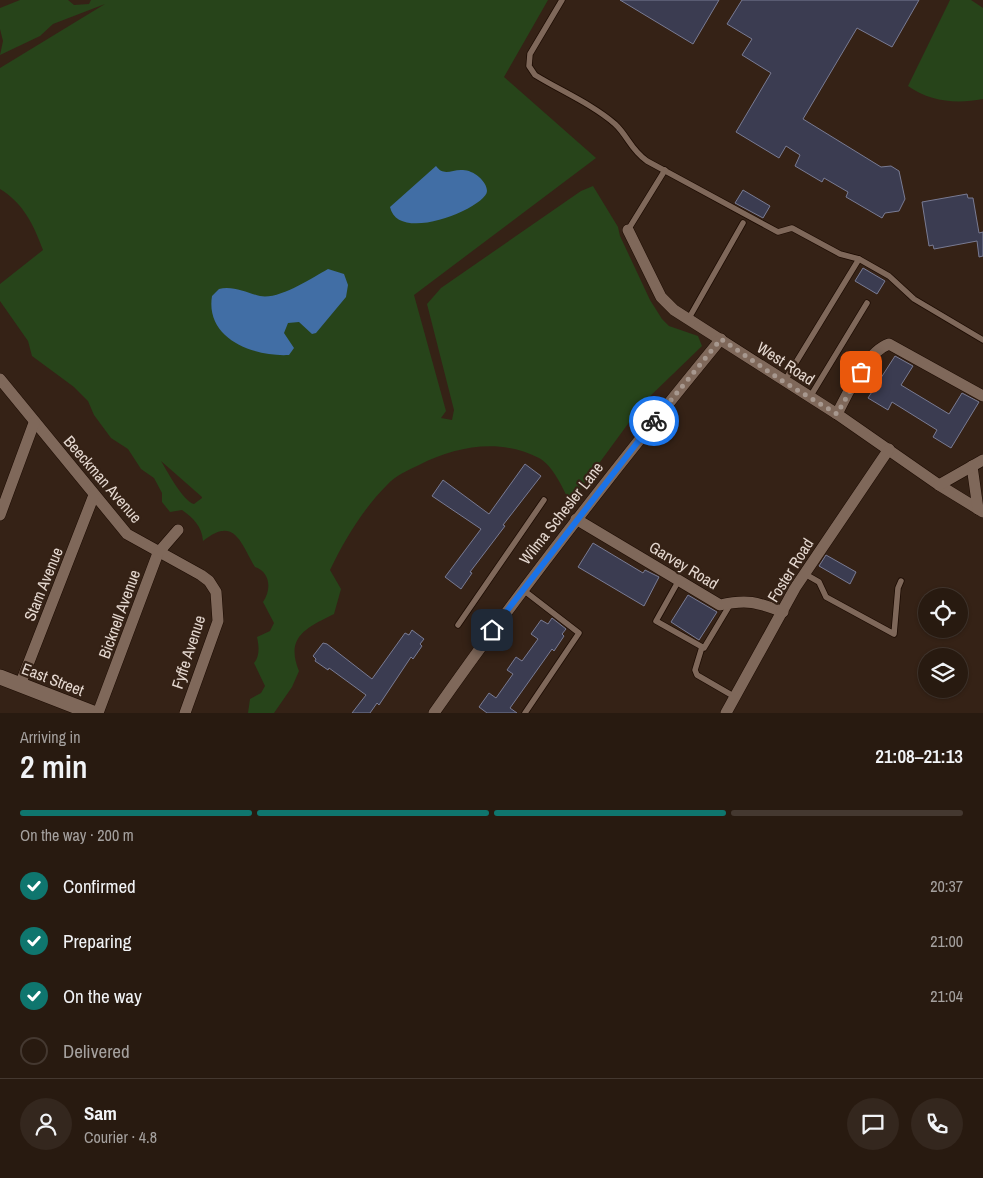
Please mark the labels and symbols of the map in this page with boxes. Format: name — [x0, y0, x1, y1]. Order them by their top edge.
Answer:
street label: West Road — [753, 336, 819, 390]
pin — [840, 351, 882, 393]
courier — [629, 396, 679, 446]
street label: Beeckman Avenue — [59, 431, 147, 527]
street label: Wilma Schesler Lane — [514, 457, 608, 569]
street label: Foster Road — [762, 534, 818, 606]
street label: Garvey Road — [645, 536, 723, 594]
street label: Stam Avenue — [18, 544, 68, 624]
street label: Bicknell Avenue — [93, 566, 145, 662]
pin — [471, 609, 513, 651]
street label: Fyffe Avenue — [166, 612, 210, 692]
street label: East Street — [19, 657, 88, 701]

